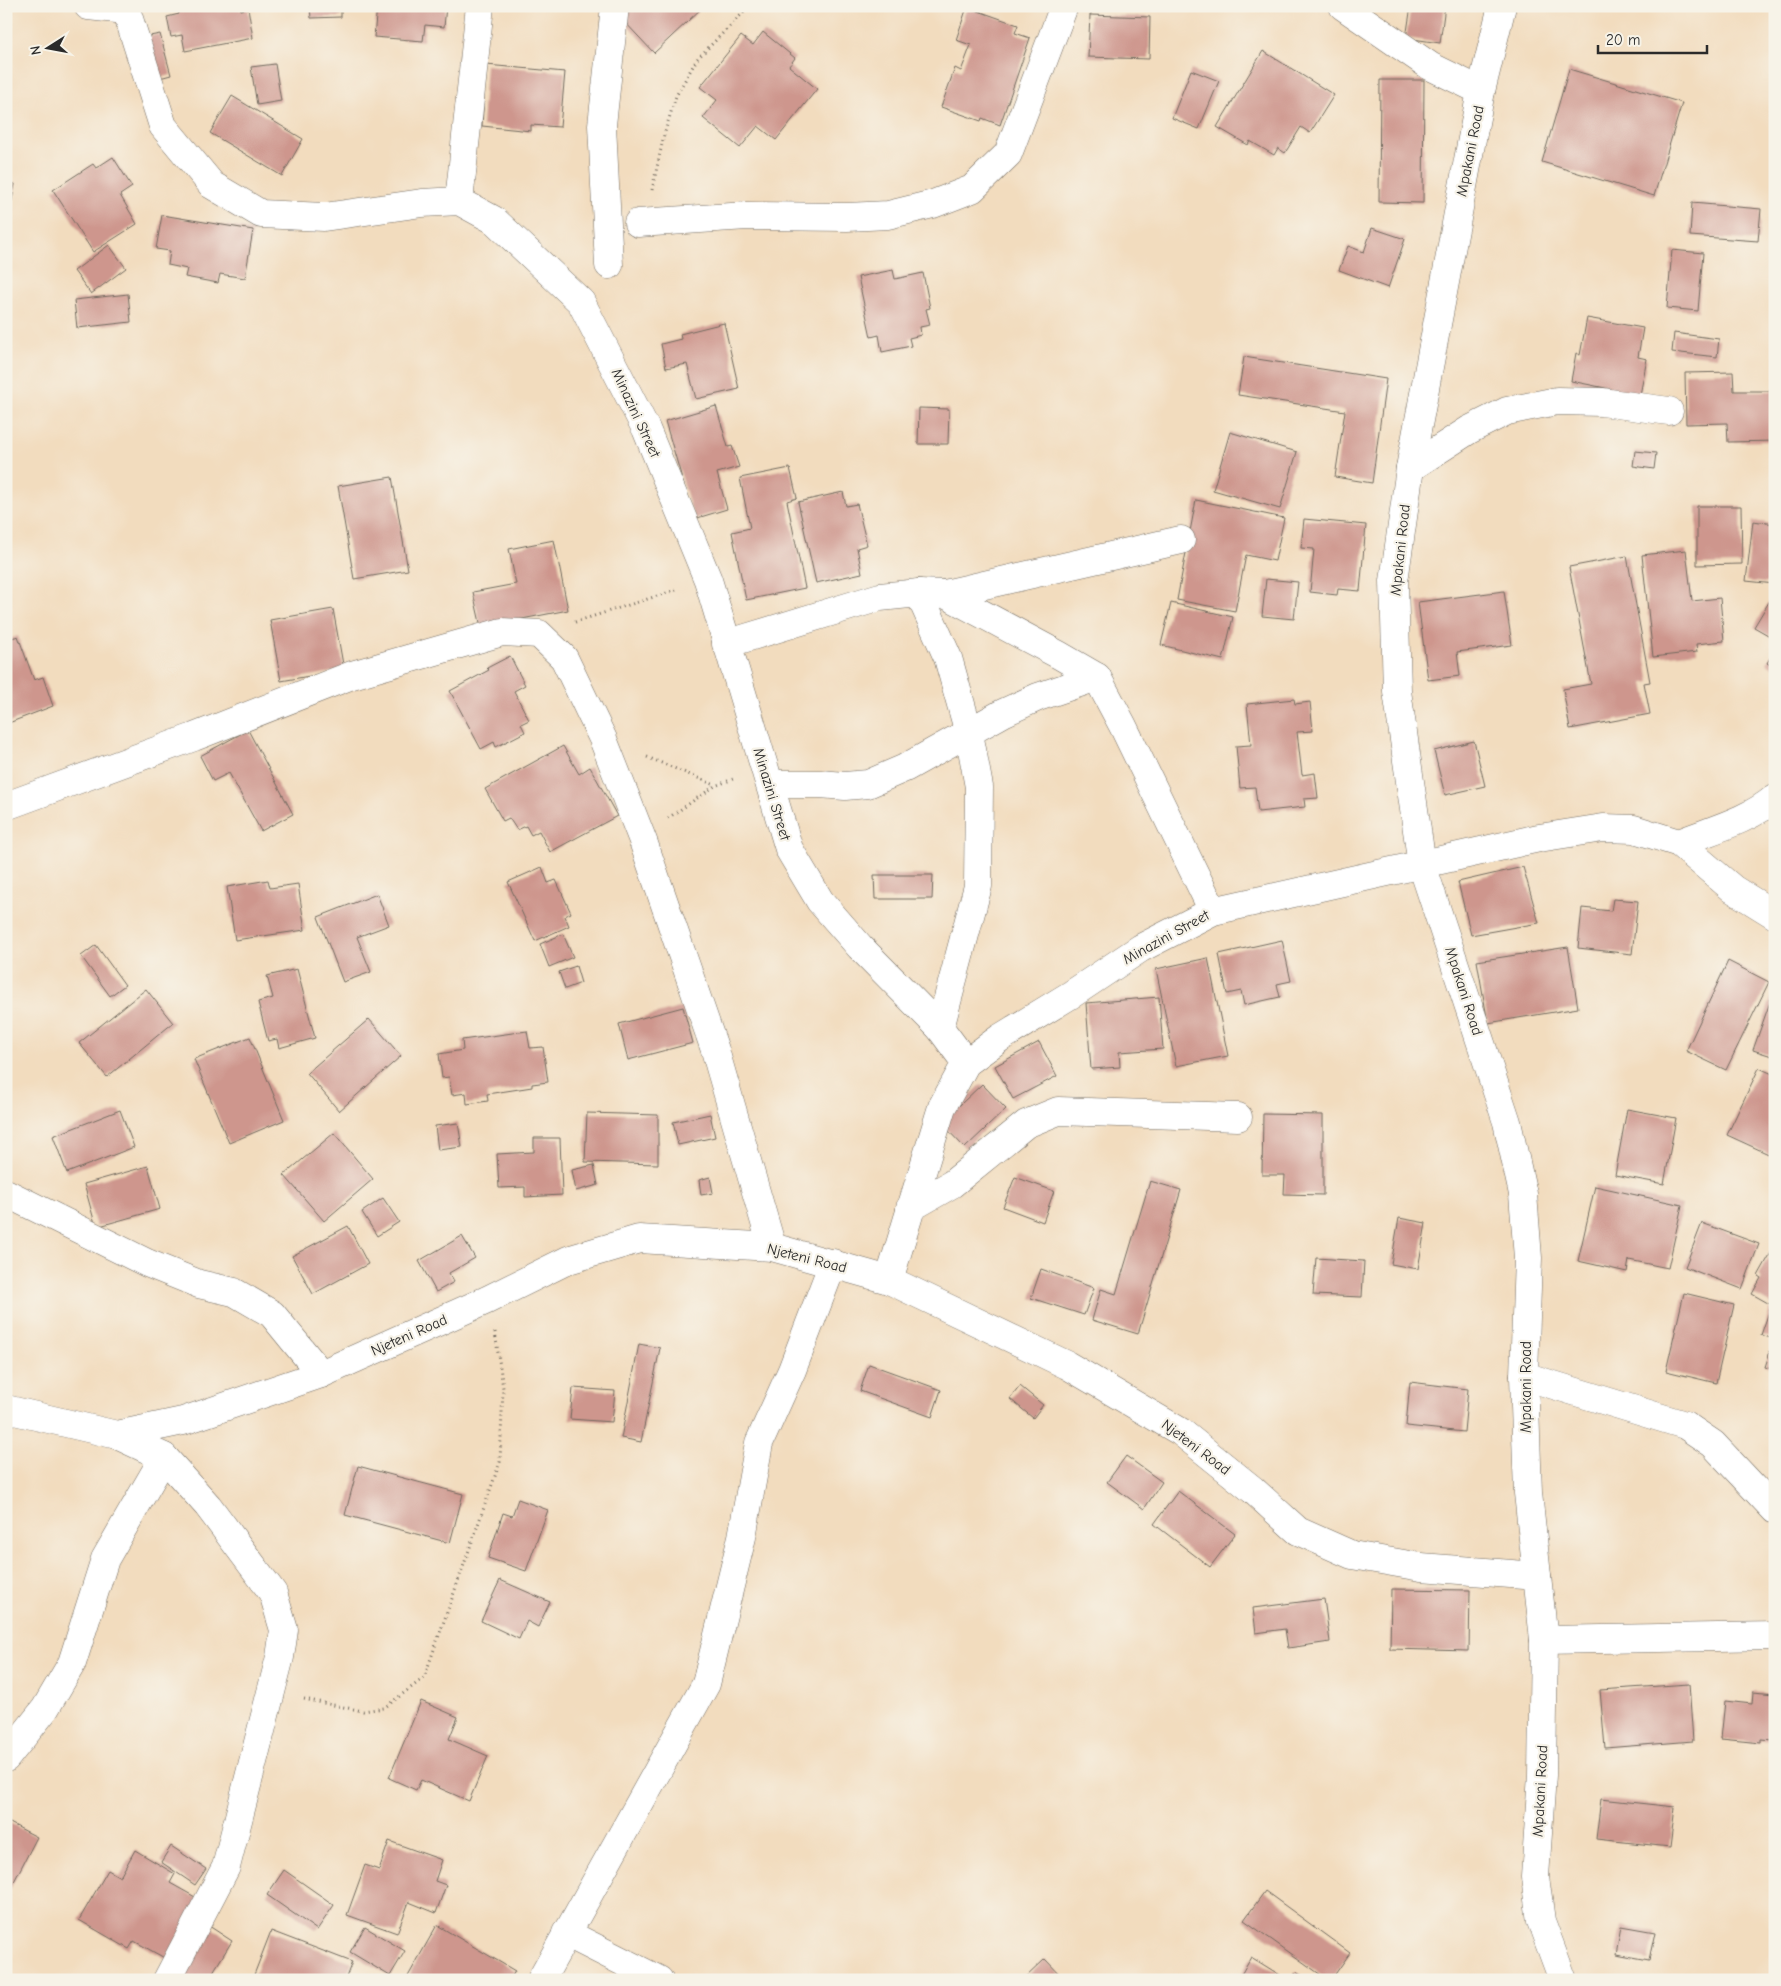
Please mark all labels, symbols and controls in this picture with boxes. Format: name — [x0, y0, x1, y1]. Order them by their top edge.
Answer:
north arrow — [22, 22, 72, 72]
scale bar — [1598, 22, 1707, 54]
text: 20 m — [1606, 31, 1640, 49]
text: N — [27, 44, 45, 56]
street label: Mpakani Road — [1452, 104, 1488, 198]
street label: Minazini Street — [608, 366, 665, 461]
street label: Mpakani Road — [1386, 503, 1414, 597]
street label: Minazini Street — [749, 745, 795, 843]
street label: Minazini Street — [1120, 905, 1213, 968]
street label: Mpakani Road — [1441, 944, 1487, 1038]
street label: Njeteni Road — [765, 1239, 849, 1277]
street label: Njeteni Road — [368, 1310, 450, 1360]
street label: Mpakani Road — [1517, 1341, 1535, 1433]
street label: Njeteni Road — [1158, 1415, 1234, 1479]
street label: Mpakani Road — [1529, 1745, 1551, 1837]

